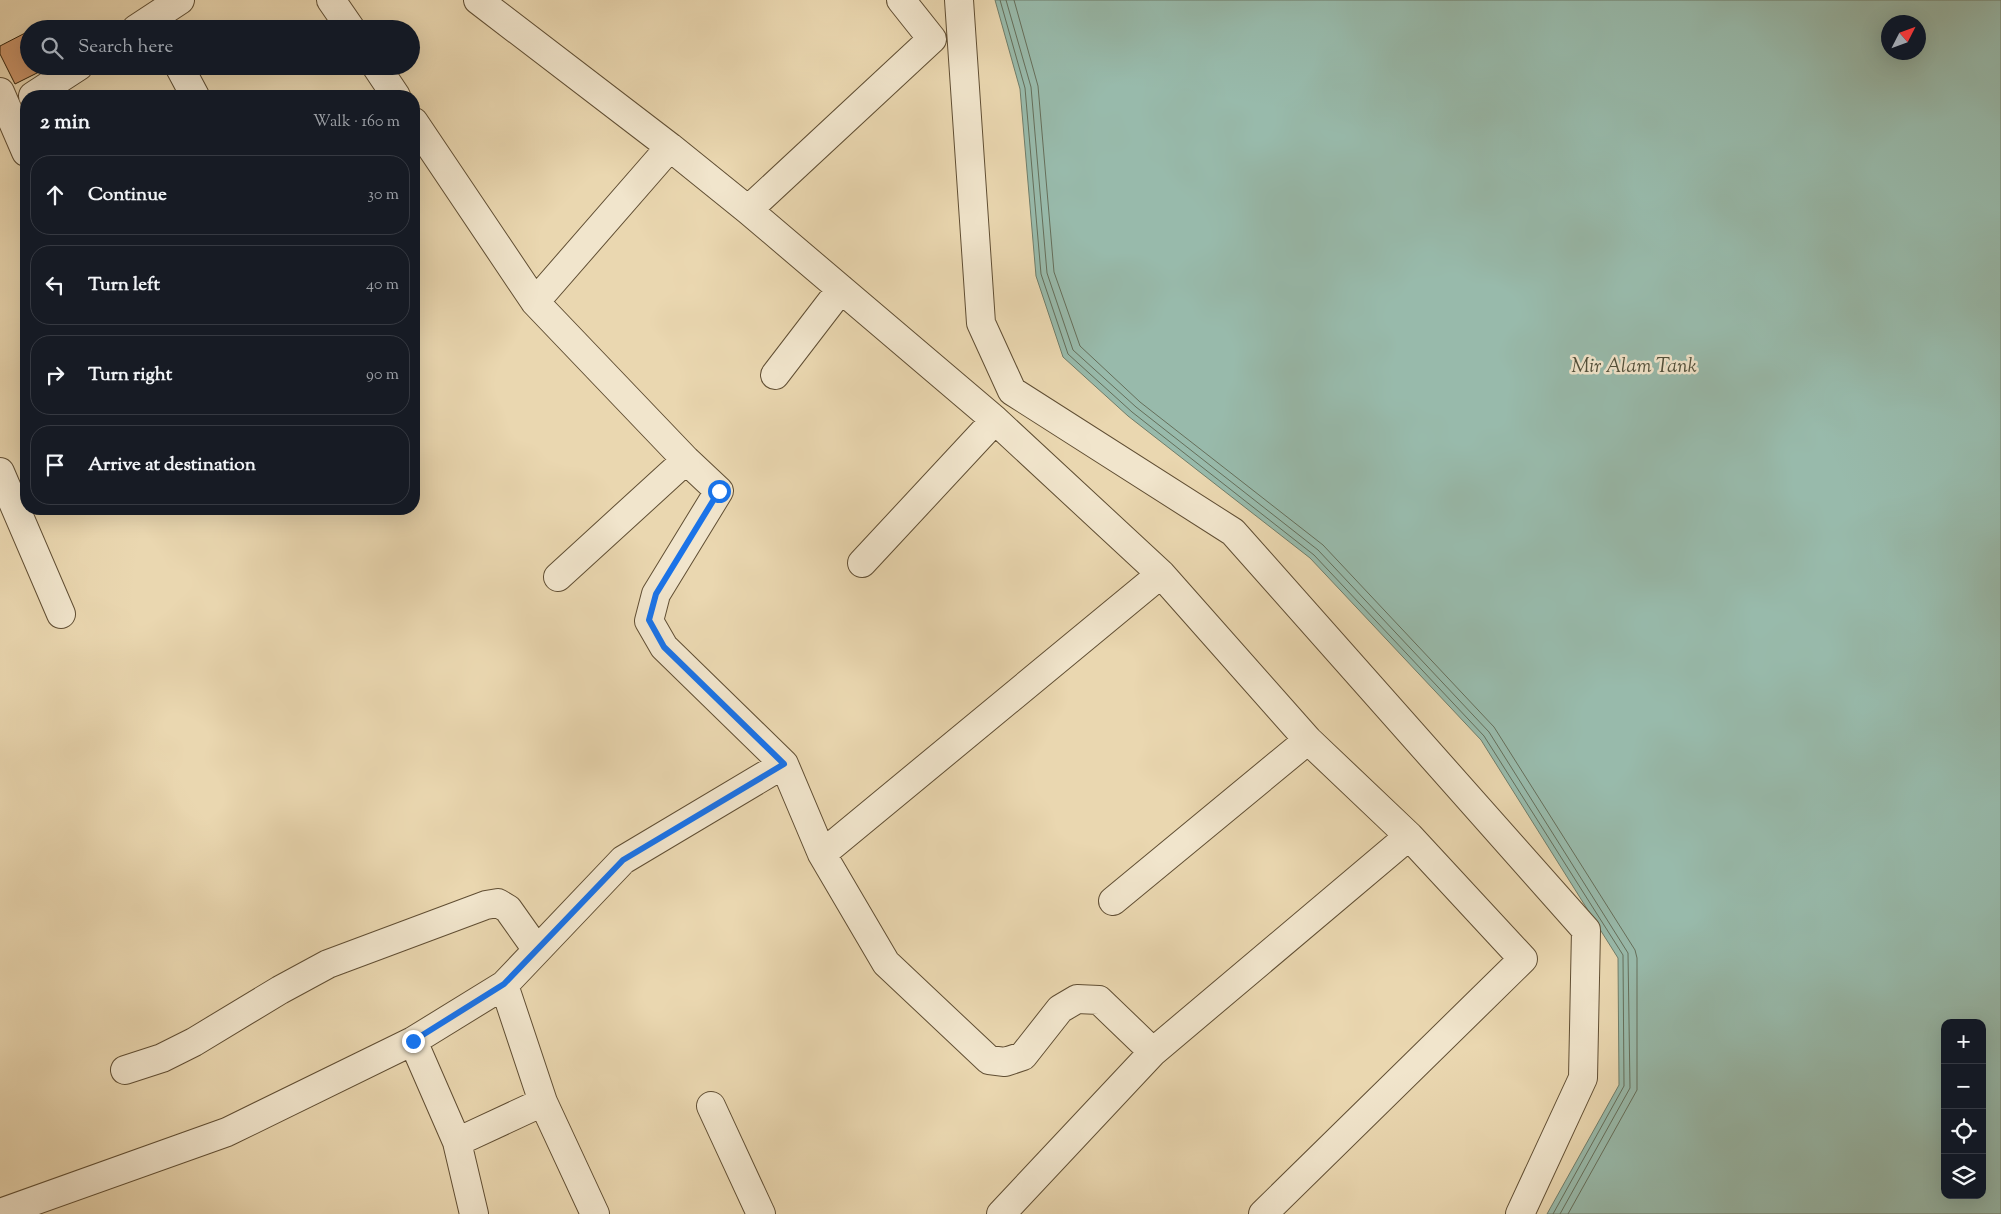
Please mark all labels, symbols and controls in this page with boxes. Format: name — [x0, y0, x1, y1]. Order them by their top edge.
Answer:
north arrow — [1881, 15, 1926, 60]
search box — [20, 20, 420, 75]
icon: search — [38, 34, 66, 62]
text: Search here — [78, 34, 173, 61]
text: 2 min — [40, 108, 90, 138]
text: Walk · 160 m — [313, 111, 400, 134]
icon: ahead — [41, 181, 69, 209]
text: Continue — [88, 182, 167, 209]
text: 30 m — [368, 184, 399, 207]
icon: left — [41, 271, 69, 299]
text: Turn left — [88, 272, 160, 299]
text: 40 m — [366, 274, 399, 297]
water label: Mir Alam Tank — [1571, 353, 1697, 382]
icon: right — [41, 361, 69, 389]
text: Turn right — [88, 362, 172, 389]
text: 90 m — [366, 364, 399, 387]
icon: arrive — [41, 451, 69, 479]
text: Arrive at destination — [88, 452, 256, 479]
route start — [708, 480, 731, 503]
map controls — [1941, 1019, 1986, 1199]
button: + — [1941, 1019, 1986, 1064]
route end — [402, 1030, 425, 1053]
button: − — [1941, 1064, 1986, 1109]
button: locate — [1941, 1109, 1986, 1154]
button: layers — [1941, 1154, 1986, 1199]

